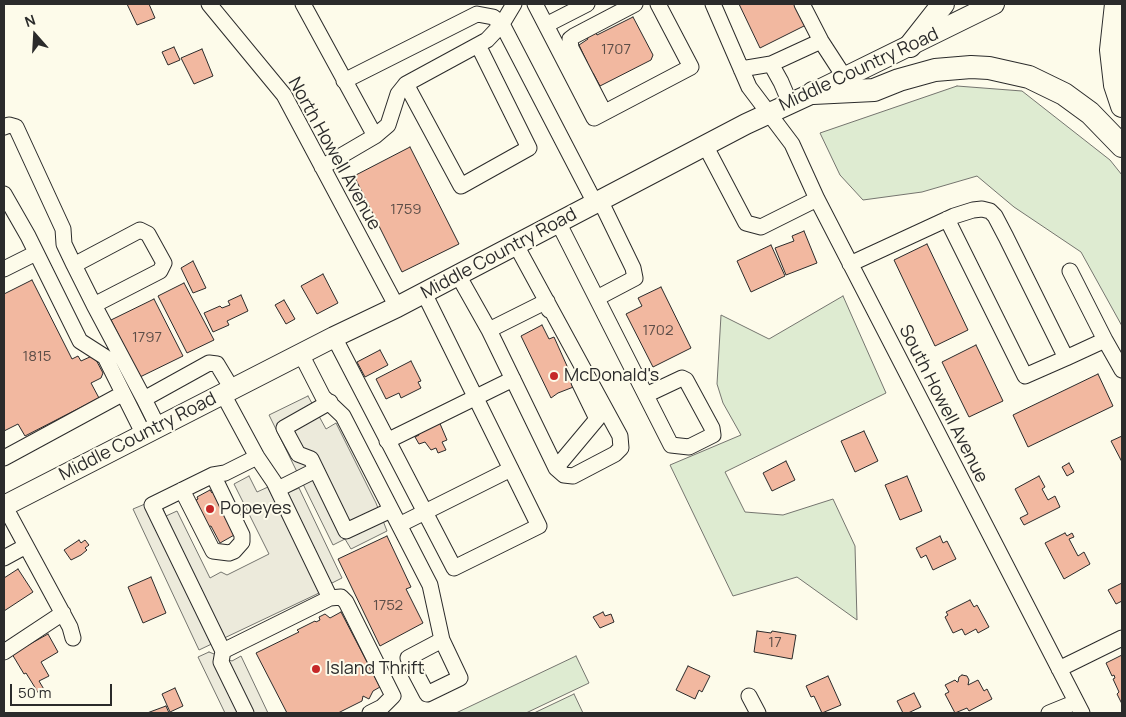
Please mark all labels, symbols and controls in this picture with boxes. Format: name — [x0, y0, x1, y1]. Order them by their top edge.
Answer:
north arrow — [10, 10, 60, 60]
text: N — [22, 10, 38, 31]
street label: Middle Country Road — [776, 24, 942, 116]
house number: 1707 — [601, 41, 631, 59]
street label: North Howell Avenue — [283, 74, 385, 234]
house number: 1759 — [390, 201, 422, 219]
street label: Middle Country Road — [417, 204, 581, 304]
house number: 1702 — [642, 322, 674, 340]
street label: South Howell Avenue — [894, 322, 992, 486]
house number: 1797 — [132, 329, 162, 347]
house number: 1815 — [22, 348, 52, 366]
place label: McDonald's — [564, 365, 659, 387]
marker: McDonald's — [548, 370, 560, 382]
street label: Middle Country Road — [56, 388, 220, 486]
place label: Popeyes — [220, 498, 292, 520]
marker: Popeyes — [204, 503, 216, 515]
house number: 1752 — [373, 597, 403, 615]
house number: 17 — [768, 634, 782, 652]
place label: Island Thrift — [326, 658, 424, 680]
marker: Island Thrift — [310, 663, 322, 675]
scale bar — [12, 674, 115, 706]
text: 50 m — [18, 682, 52, 703]

